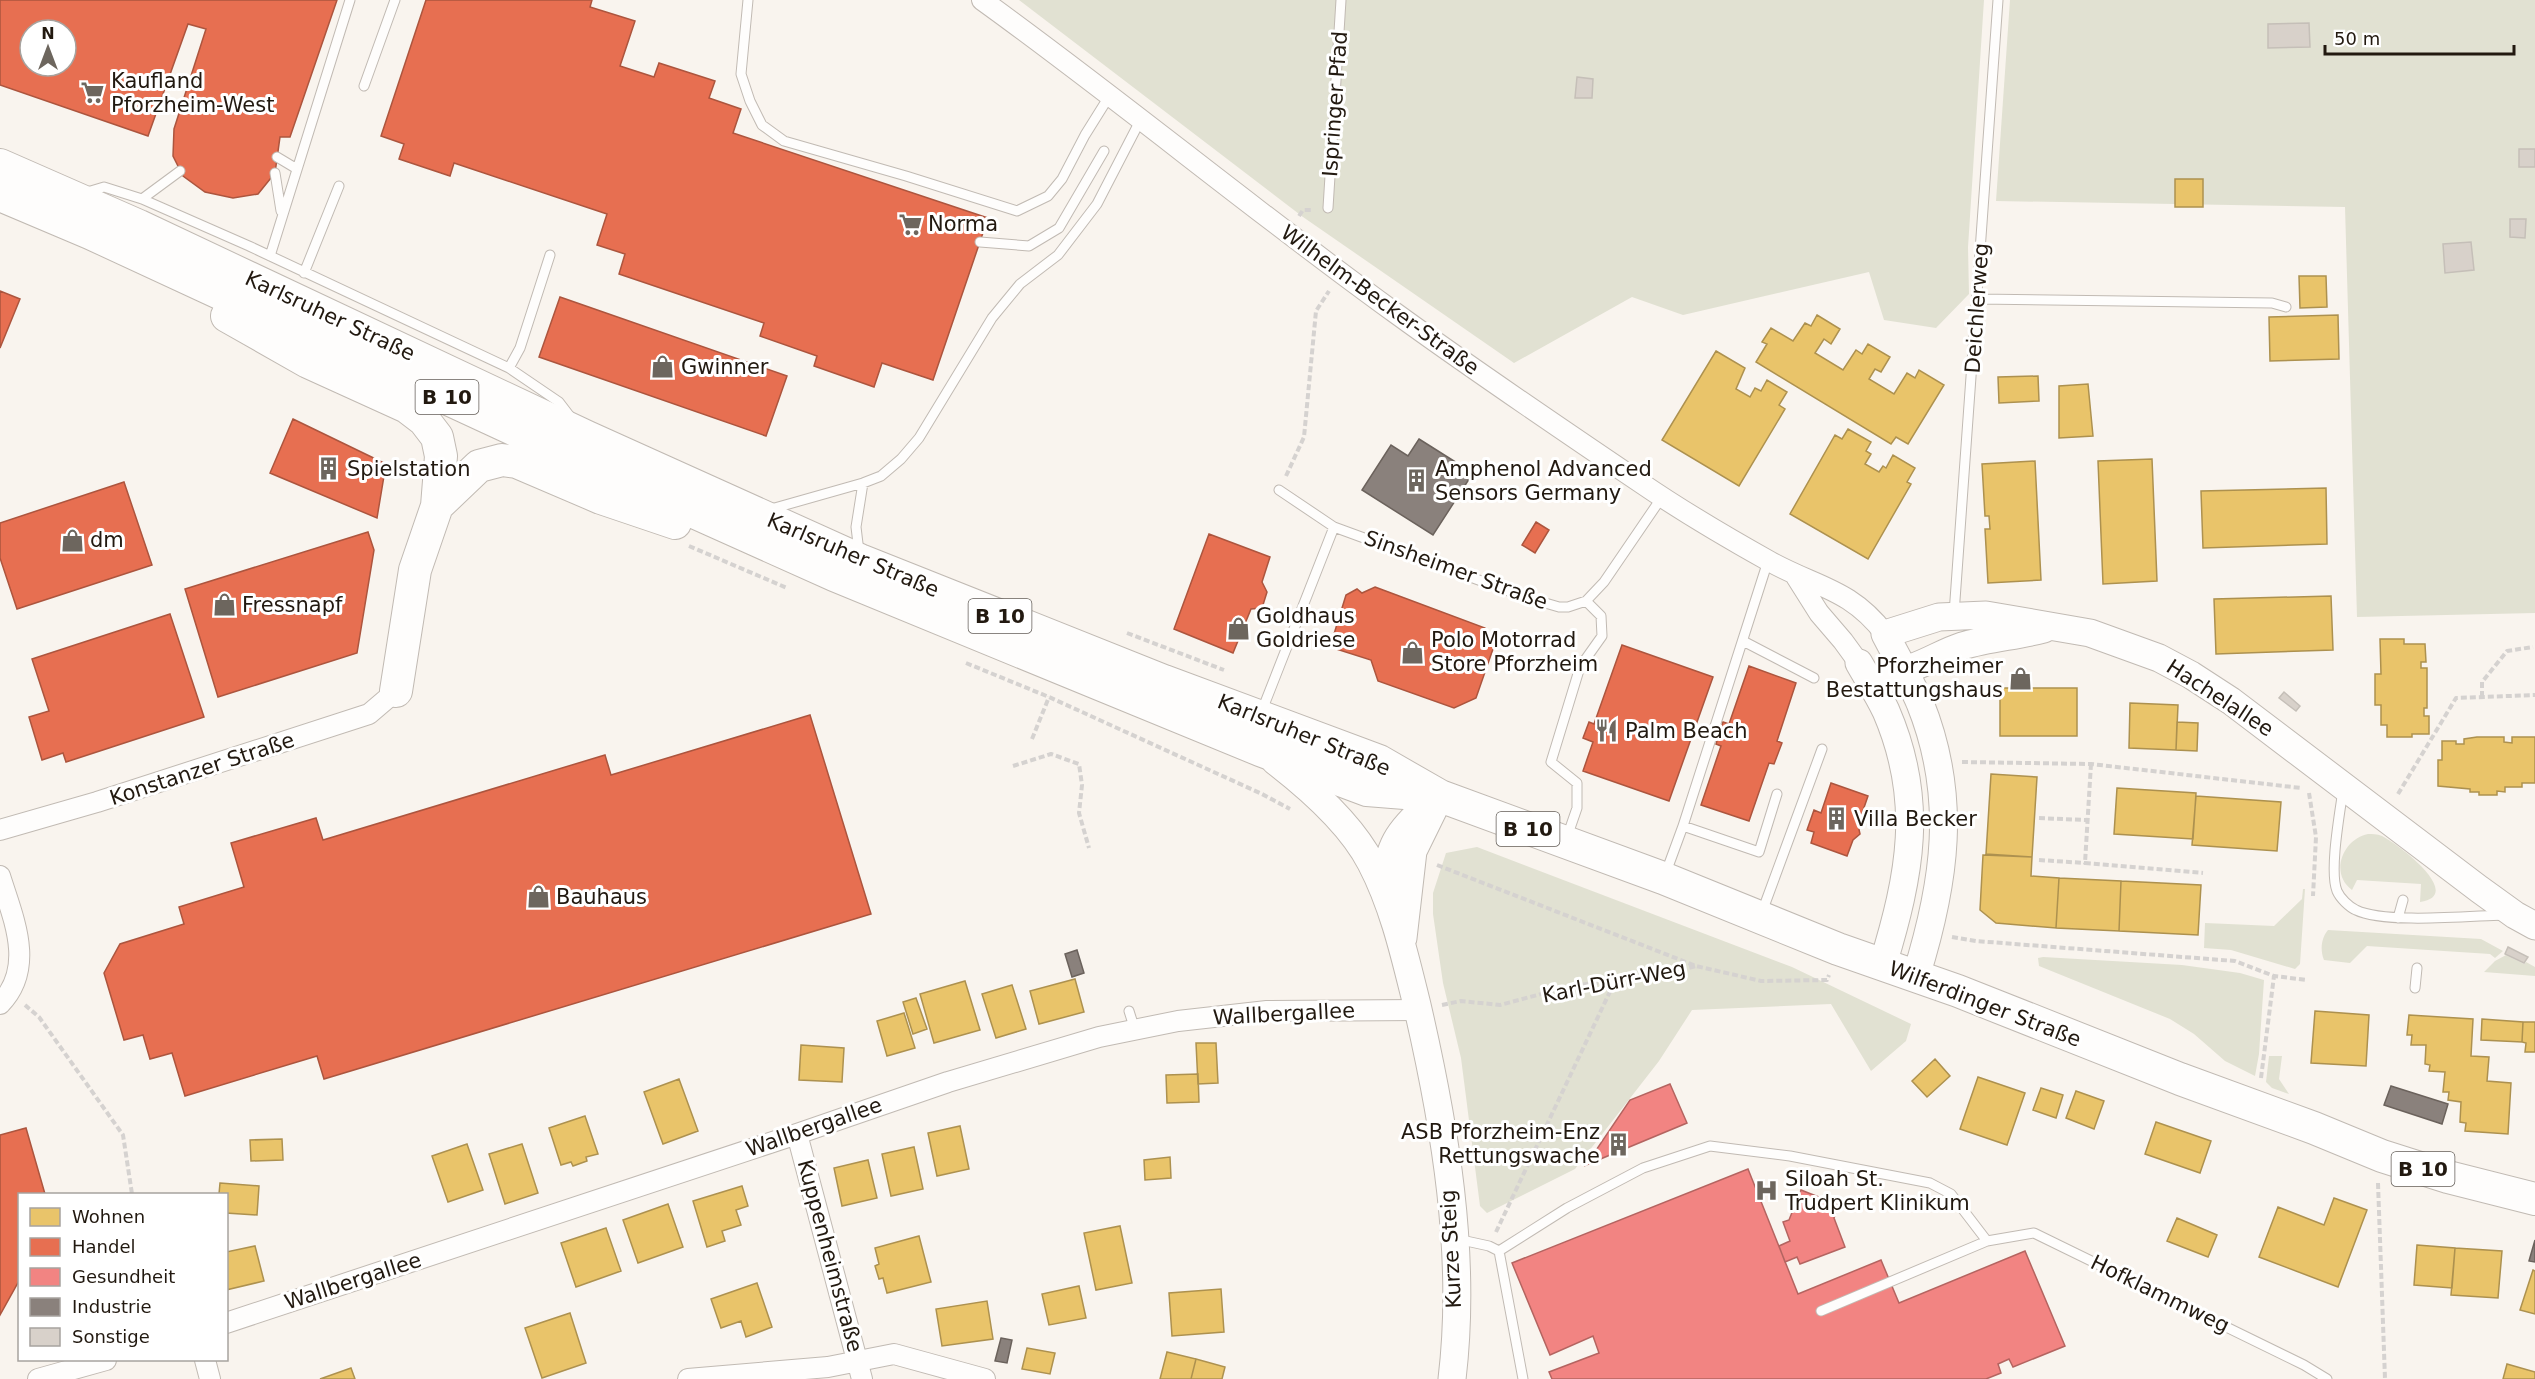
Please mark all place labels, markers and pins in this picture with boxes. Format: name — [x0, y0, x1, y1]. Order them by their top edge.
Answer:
place label: Kaufland Pforzheim-West — [111, 69, 274, 117]
supermarket icon: Kaufland Pforzheim-West — [80, 80, 106, 106]
supermarket icon: Norma — [897, 211, 923, 237]
place label: Norma — [928, 212, 998, 236]
shop icon: Gwinner — [650, 354, 676, 380]
place label: Gwinner — [681, 355, 769, 379]
building icon: Spielstation — [316, 456, 342, 482]
place label: Spielstation — [347, 457, 471, 481]
place label: Amphenol Advanced Sensors Germany — [1435, 457, 1652, 505]
building icon: Amphenol Advanced Sensors Germany — [1404, 468, 1430, 494]
shop icon: dm — [59, 527, 85, 553]
place label: dm — [90, 528, 124, 552]
shop icon: Fressnapf — [211, 592, 237, 618]
place label: Fressnapf — [242, 593, 343, 617]
place label: Goldhaus Goldriese — [1256, 604, 1356, 652]
shop icon: Goldhaus Goldriese — [1225, 615, 1251, 641]
place label: Polo Motorrad Store Pforzheim — [1431, 628, 1598, 676]
shop icon: Polo Motorrad Store Pforzheim — [1400, 639, 1426, 665]
place label: Pforzheimer Bestattungshaus — [1826, 654, 2003, 702]
shop icon: Pforzheimer Bestattungshaus — [2008, 665, 2034, 691]
restaurant icon: Palm Beach — [1594, 718, 1620, 744]
place label: Palm Beach — [1625, 719, 1748, 743]
building icon: Villa Becker — [1823, 806, 1849, 832]
place label: Villa Becker — [1854, 807, 1977, 831]
shop icon: Bauhaus — [525, 884, 551, 910]
place label: Bauhaus — [556, 885, 647, 909]
place label: ASB Pforzheim-Enz Rettungswache — [1401, 1120, 1600, 1168]
building icon: ASB Pforzheim-Enz Rettungswache — [1605, 1131, 1631, 1157]
place label: Siloah St. Trudpert Klinikum — [1784, 1167, 1970, 1215]
hospital icon: Siloah St. Trudpert Klinikum — [1754, 1178, 1780, 1204]

